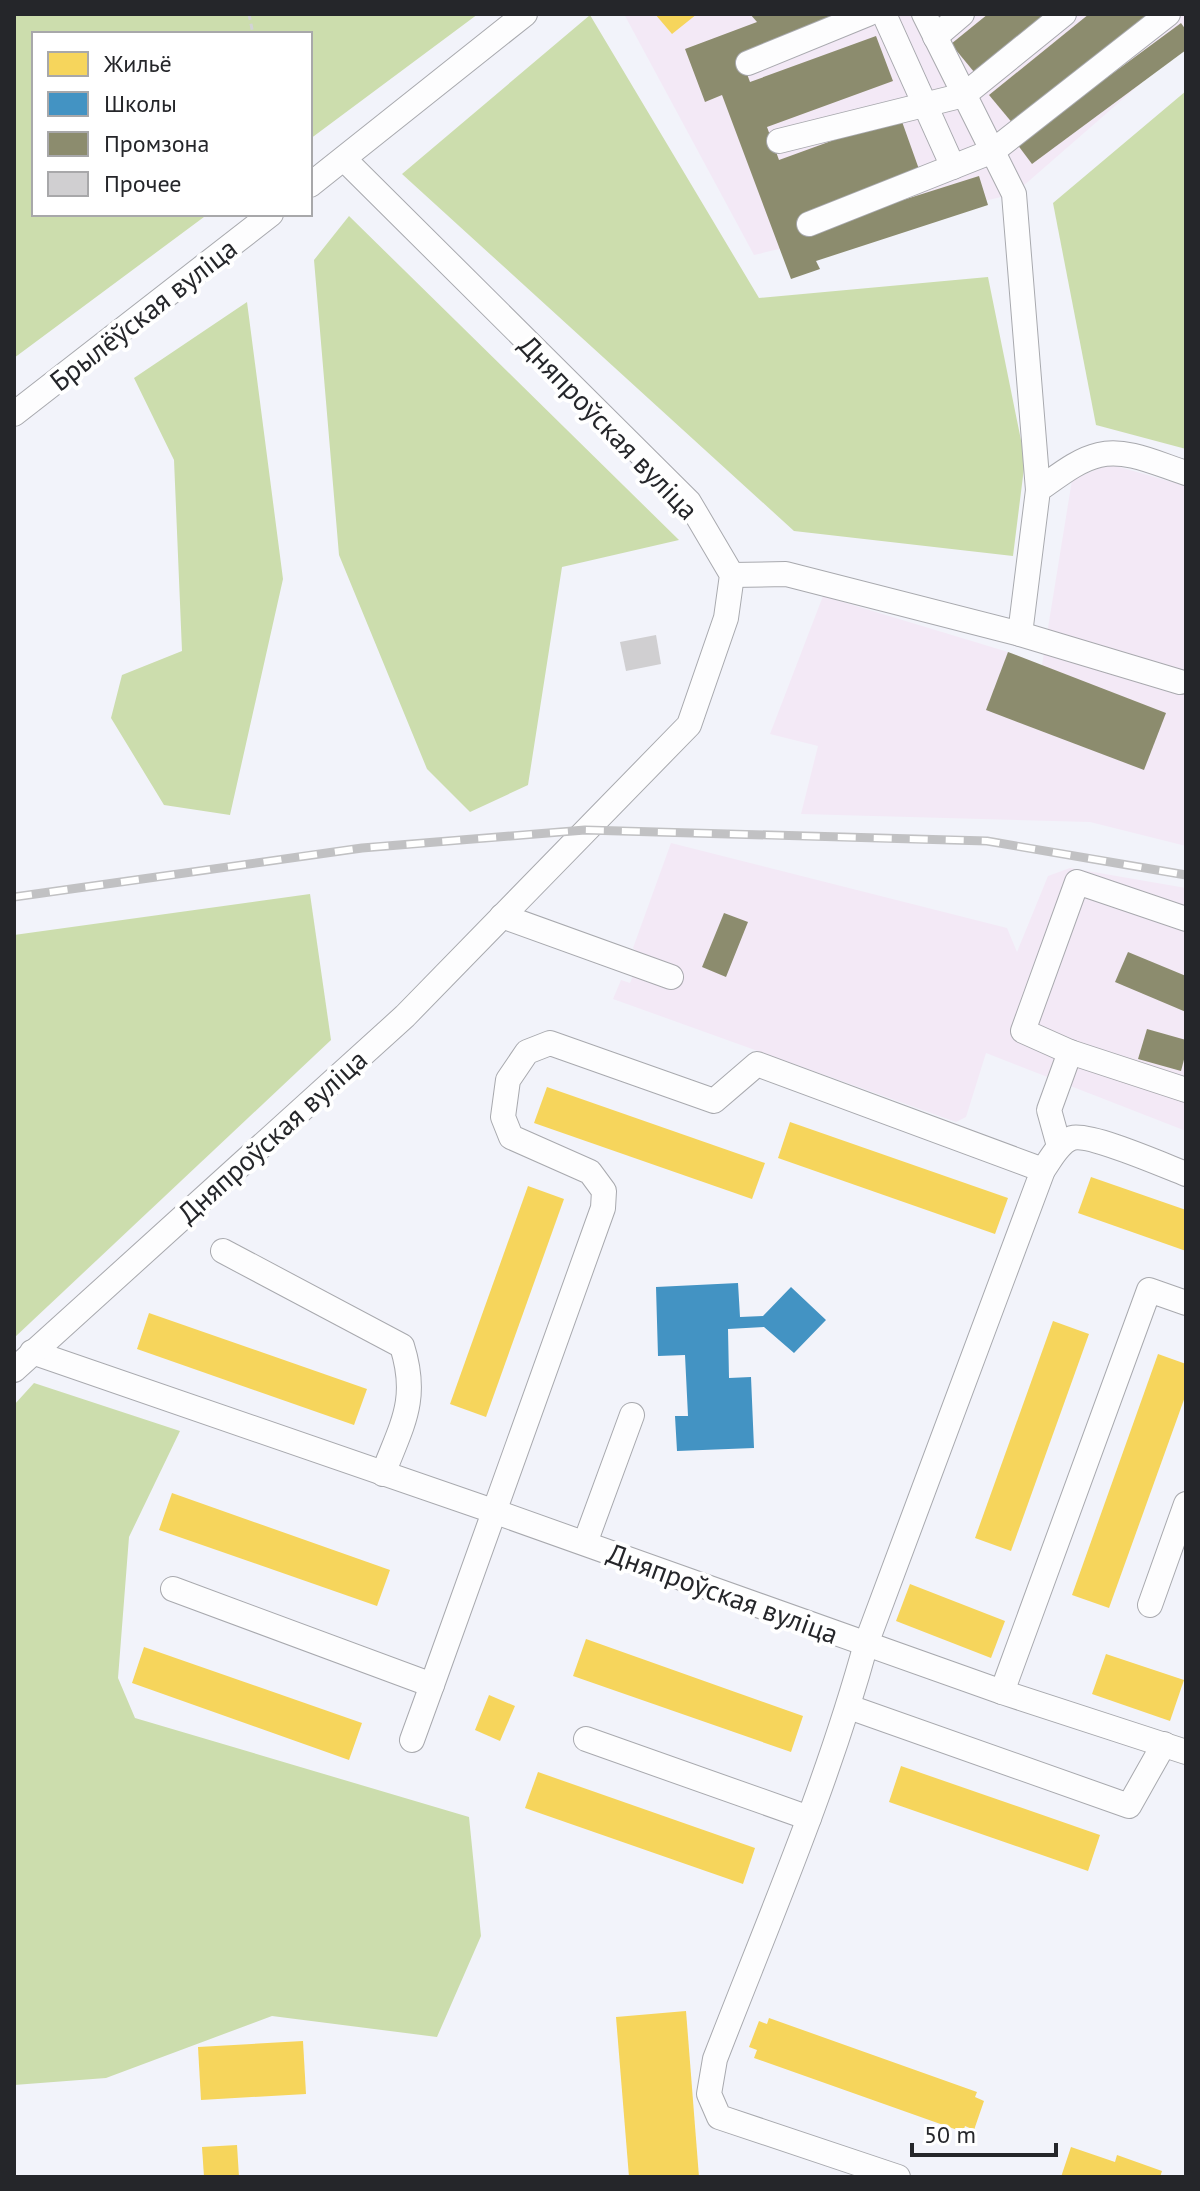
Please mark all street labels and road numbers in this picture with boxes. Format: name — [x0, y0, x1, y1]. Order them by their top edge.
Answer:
street label: Брылёўская вуліца — [42, 229, 244, 399]
street label: Дняпроўская вуліца — [511, 327, 707, 527]
street label: Дняпроўская вуліца — [169, 1041, 375, 1231]
street label: Дняпроўская вуліца — [603, 1534, 843, 1652]

